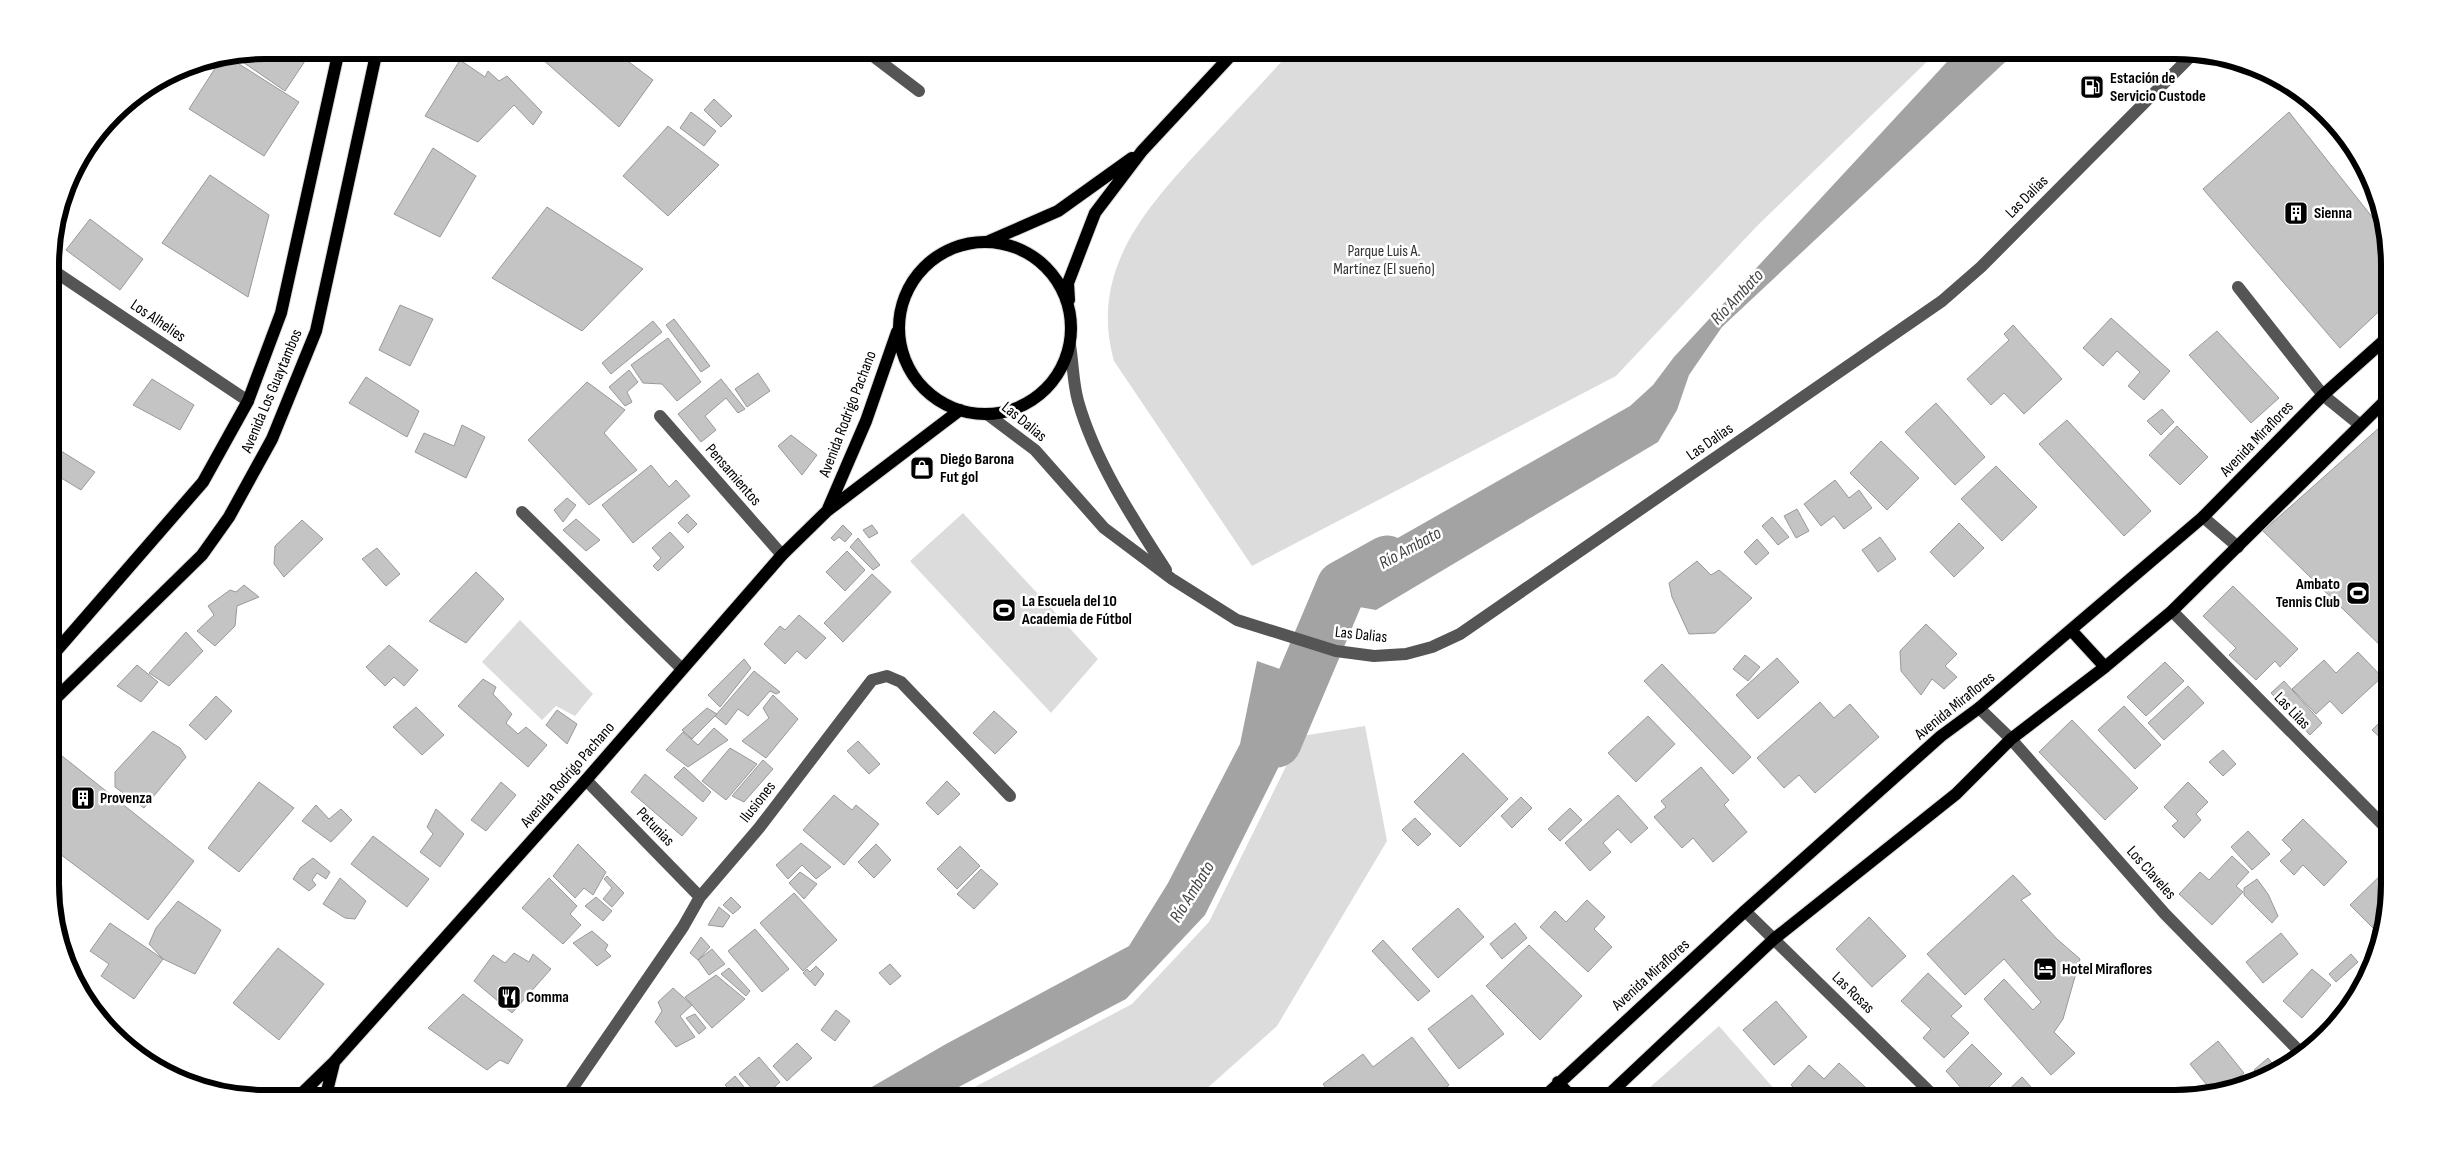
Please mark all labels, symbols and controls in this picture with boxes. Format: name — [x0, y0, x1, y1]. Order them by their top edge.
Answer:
place label: Estación de Servicio Custode — [2110, 69, 2206, 106]
fuel station icon: Estación de Servicio Custode — [2079, 74, 2105, 100]
street label: Las Dalias — [2002, 172, 2052, 222]
building icon: Sienna — [2283, 200, 2309, 226]
place label: Sienna — [2314, 204, 2352, 223]
park label: Parque Luis A. Martínez (El sueño) — [1333, 242, 1435, 279]
water label: Río Ambato — [1706, 265, 1768, 329]
street label: Los Alhelies — [127, 296, 189, 346]
street label: Avenida Los Guaytambos — [237, 326, 307, 457]
street label: Avenida Rodrigo Pachano — [815, 348, 881, 481]
street label: Avenida Miraflores — [2216, 397, 2298, 481]
street label: Las Dalias — [998, 398, 1051, 446]
street label: Las Dalias — [1683, 419, 1737, 465]
street label: Pensamientos — [701, 440, 765, 510]
place label: Diego Barona Fut gol — [940, 450, 1014, 487]
shop icon: Diego Barona Fut gol — [909, 455, 935, 481]
water label: Río Ambato — [1375, 522, 1445, 574]
place label: Ambato Tennis Club — [2276, 575, 2340, 612]
sports icon: Ambato Tennis Club — [2345, 580, 2371, 606]
place label: La Escuela del 10 Academia de Fútbol — [1021, 592, 1132, 629]
sports icon: La Escuela del 10 Academia de Fútbol — [991, 597, 1017, 623]
street label: Las Dalias — [1334, 623, 1388, 647]
street label: Avenida Miraflores — [1910, 668, 1999, 745]
street label: Las Lilas — [2270, 689, 2314, 734]
street label: Avenida Rodrigo Pachano — [516, 718, 619, 832]
street label: Ilusiones — [736, 777, 780, 826]
building icon: Provenza — [70, 785, 96, 811]
place label: Provenza — [100, 789, 152, 808]
street label: Petunias — [632, 804, 678, 850]
street label: Los Claveles — [2122, 842, 2180, 904]
water label: Río Ambato — [1165, 857, 1219, 926]
street label: Avenida Miraflores — [1608, 935, 1694, 1015]
hotel icon: Hotel Miraflores — [2032, 956, 2058, 982]
place label: Hotel Miraflores — [2062, 960, 2152, 979]
street label: Las Rosas — [1828, 968, 1878, 1018]
restaurant icon: Comma — [496, 984, 522, 1010]
place label: Comma — [526, 988, 569, 1007]

